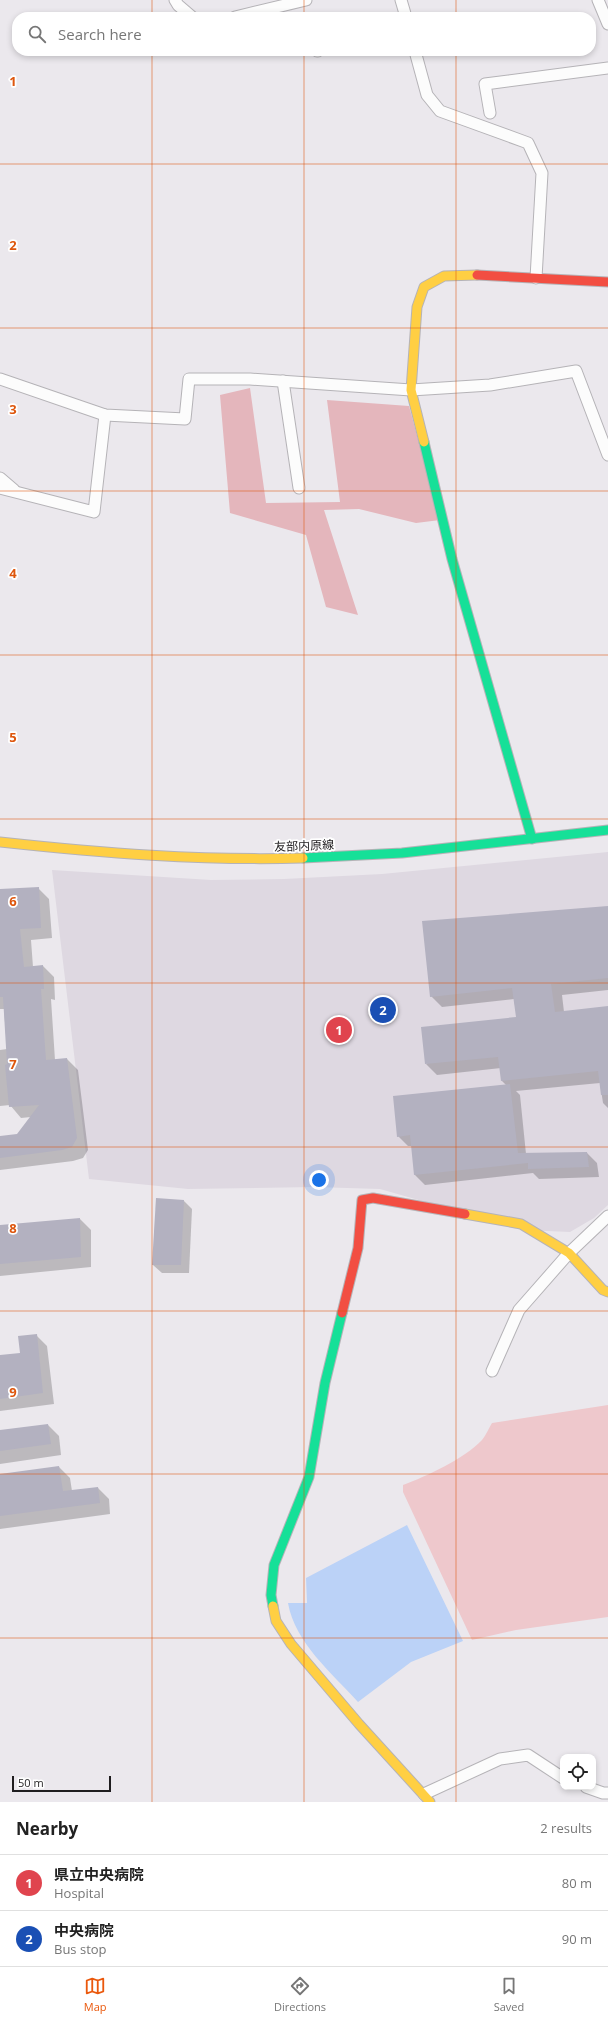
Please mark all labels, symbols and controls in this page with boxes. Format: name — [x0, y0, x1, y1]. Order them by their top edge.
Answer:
search box — [12, 12, 596, 56]
icon: search — [26, 23, 48, 45]
text: Search here — [58, 24, 142, 44]
text: 1 — [9, 72, 17, 90]
text: 2 — [9, 236, 17, 254]
text: 3 — [9, 400, 17, 418]
text: 4 — [9, 564, 17, 582]
text: 5 — [9, 728, 17, 746]
street label: 友部内原線 — [274, 836, 334, 855]
text: 6 — [9, 892, 17, 910]
pin: 2 — [370, 995, 396, 1025]
pin: 1 — [326, 1015, 352, 1045]
text: 7 — [9, 1055, 17, 1073]
your location — [309, 1170, 329, 1190]
text: 8 — [9, 1219, 17, 1237]
text: 9 — [9, 1383, 17, 1401]
map controls — [560, 1754, 596, 1790]
button: locate — [560, 1754, 596, 1790]
scale bar — [12, 1774, 111, 1793]
text: 50 m — [18, 1775, 44, 1790]
text: Nearby — [16, 1817, 78, 1840]
text: 2 results — [540, 1819, 592, 1837]
text: 県立中央病院 — [54, 1864, 144, 1884]
text: 1 — [25, 1874, 33, 1892]
text: 80 m — [562, 1874, 592, 1892]
text: Hospital — [54, 1884, 104, 1902]
text: 中央病院 — [54, 1920, 114, 1940]
text: 2 — [25, 1930, 33, 1948]
text: 90 m — [562, 1930, 592, 1948]
text: Bus stop — [54, 1940, 107, 1958]
tab: Map — [84, 1975, 107, 2014]
tab: Directions — [274, 1975, 326, 2014]
tab: Saved — [494, 1975, 524, 2014]

